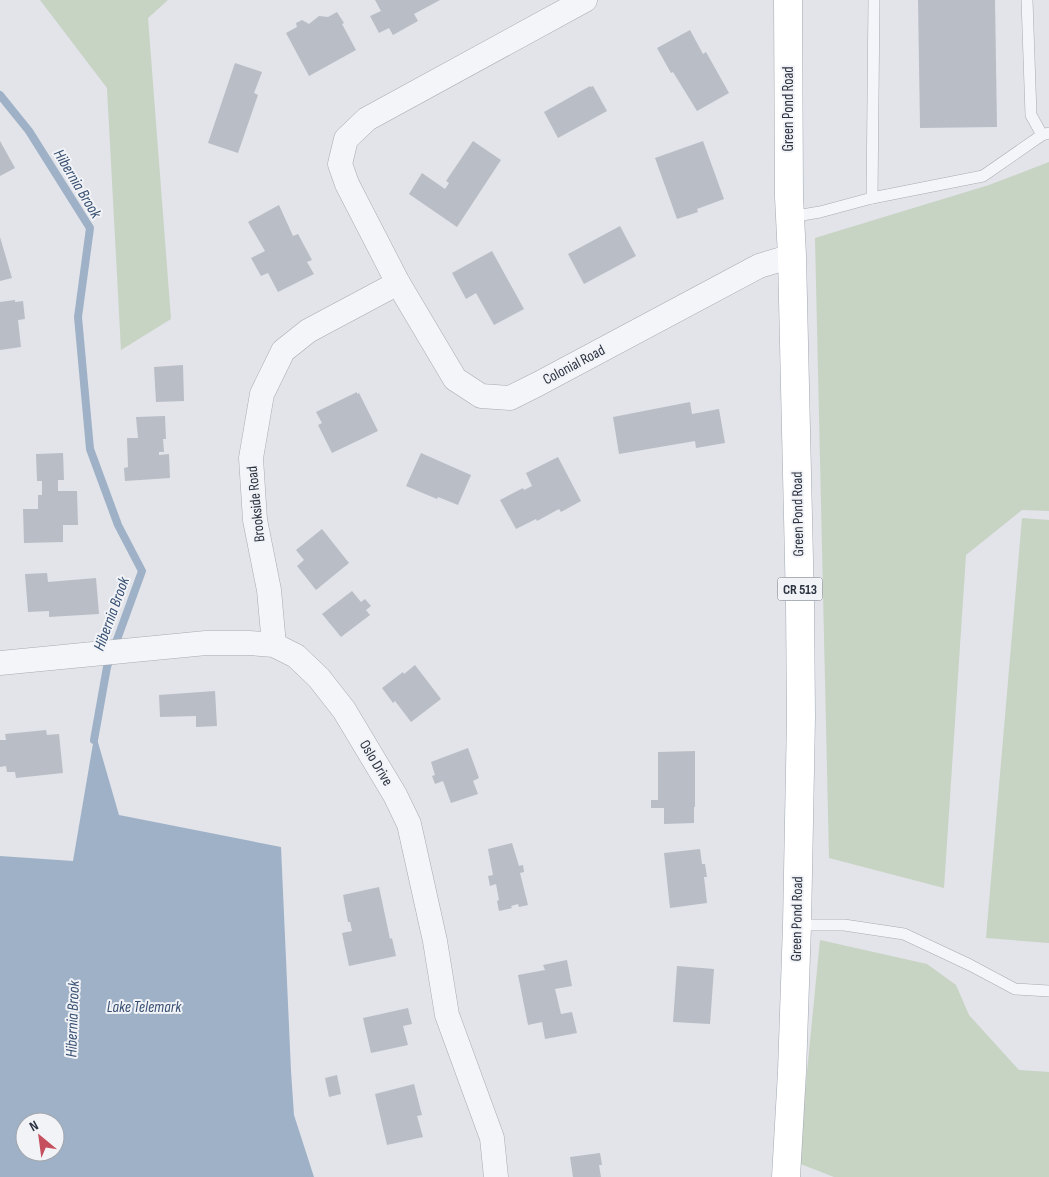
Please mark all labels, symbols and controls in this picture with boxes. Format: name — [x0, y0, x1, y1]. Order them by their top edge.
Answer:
street label: Green Pond Road — [779, 66, 798, 152]
water label: Hibernia Brook — [49, 146, 105, 223]
street label: Colonial Road — [540, 341, 608, 389]
street label: Brookside Road — [243, 465, 269, 543]
street label: Green Pond Road — [788, 471, 808, 557]
water label: Hibernia Brook — [90, 574, 134, 653]
road number: CR 513 — [778, 578, 822, 600]
street label: Oslo Drive — [355, 737, 397, 789]
street label: Green Pond Road — [787, 876, 807, 962]
water label: Hibernia Brook — [62, 979, 84, 1058]
water label: Lake Telemark — [107, 998, 182, 1017]
north arrow — [15, 1112, 65, 1162]
text: N — [27, 1117, 41, 1135]

